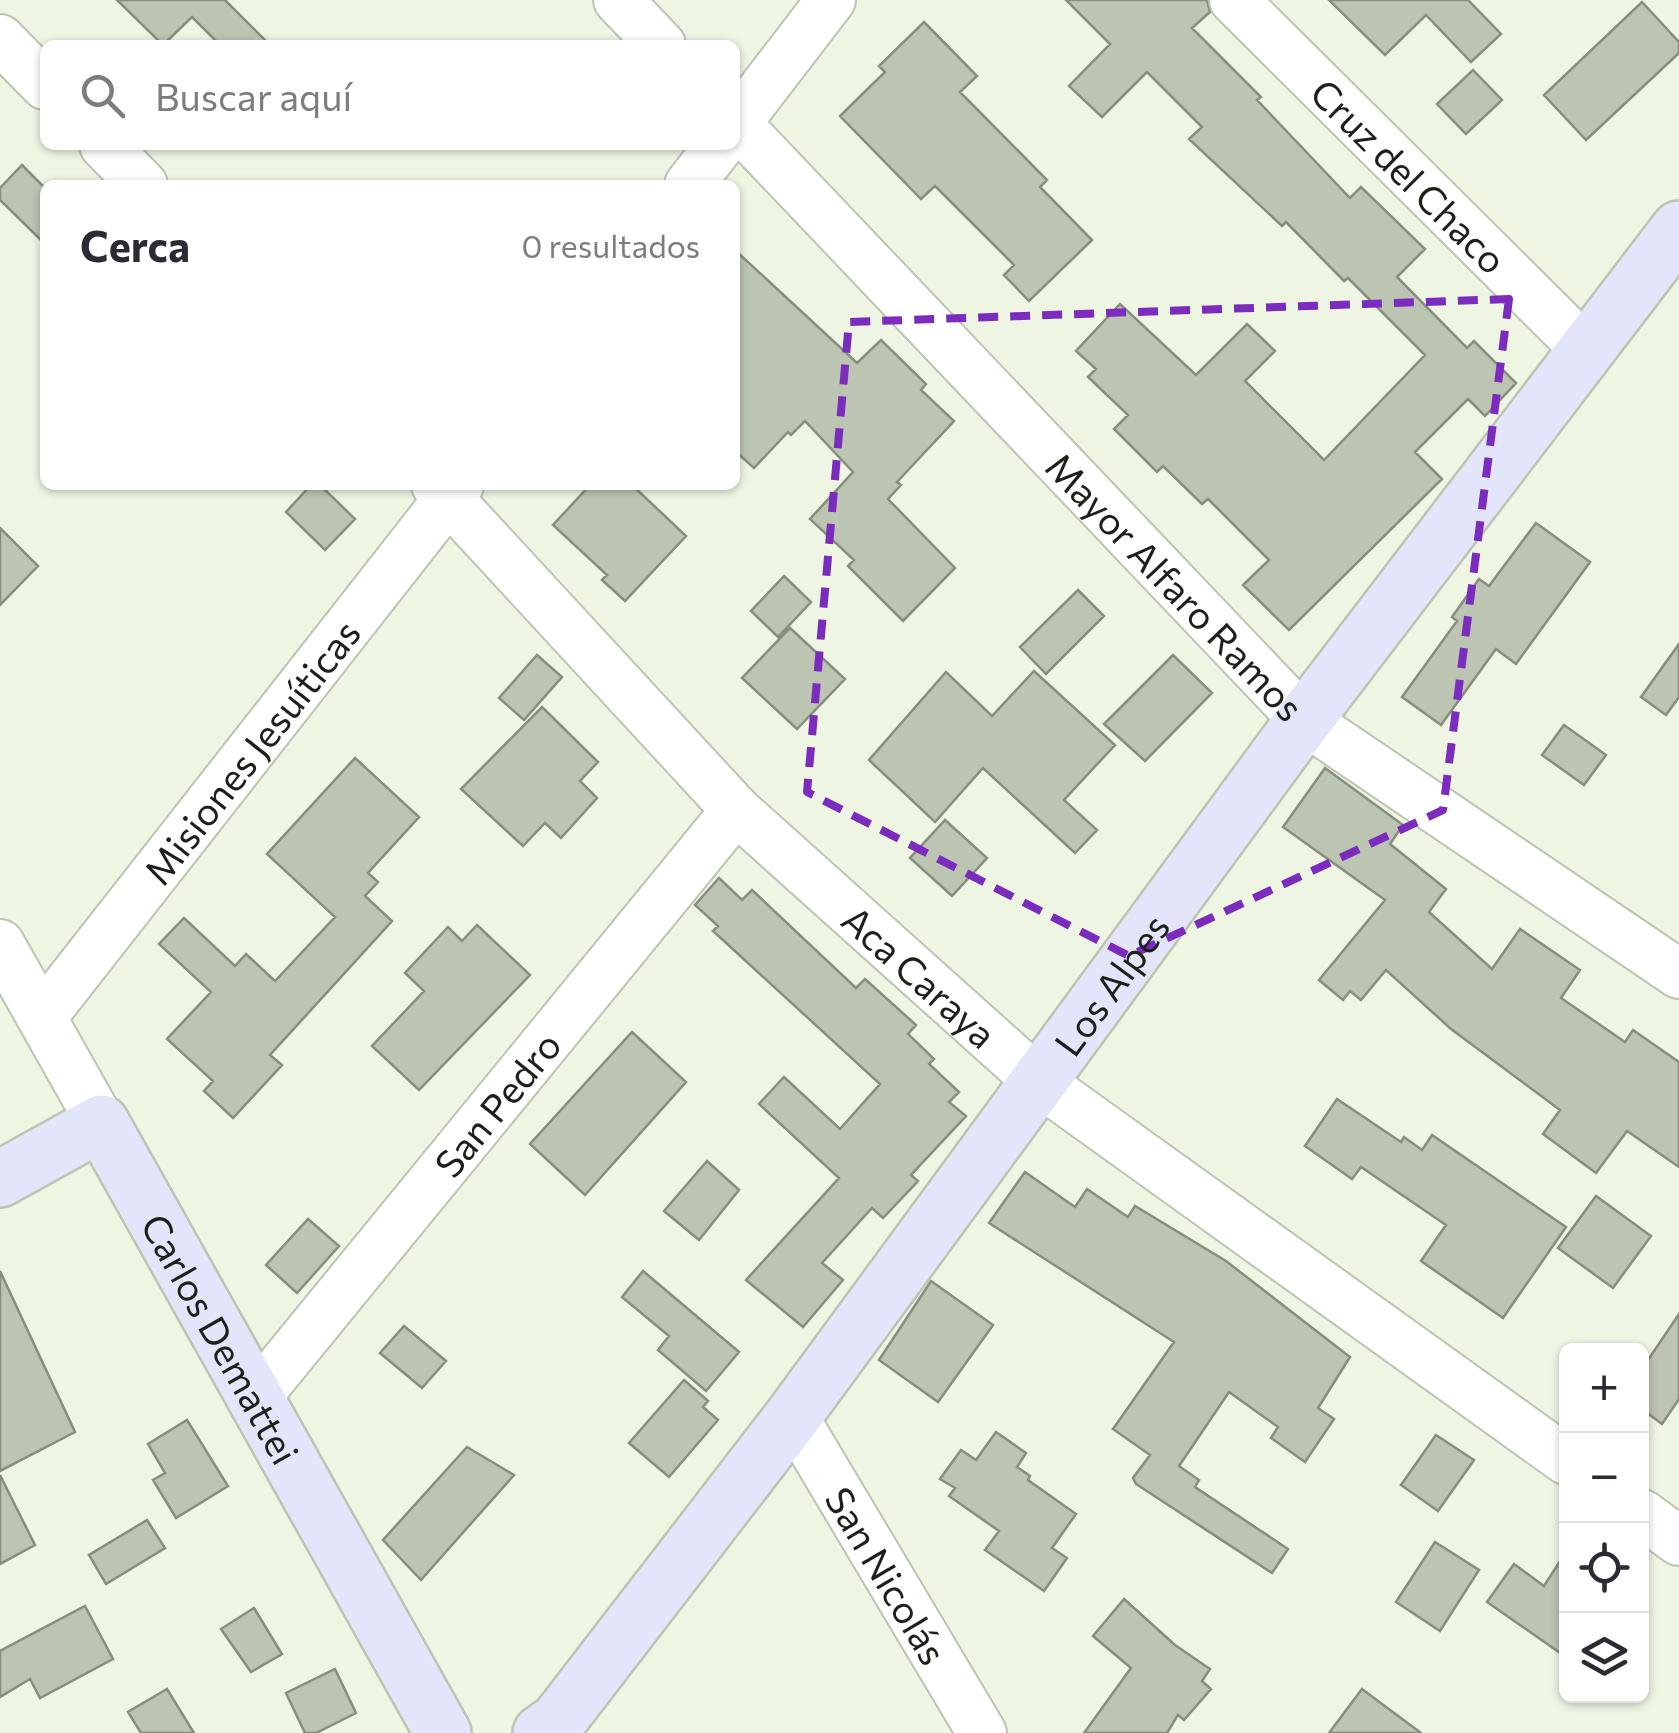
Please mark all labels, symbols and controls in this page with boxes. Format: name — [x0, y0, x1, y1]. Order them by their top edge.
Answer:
search box — [40, 40, 740, 150]
icon: search — [75, 68, 130, 123]
street label: Cruz del Chaco — [1302, 68, 1517, 282]
text: Buscar aquí — [155, 72, 352, 119]
text: Cerca — [80, 219, 190, 271]
text: 0 resultados — [522, 225, 700, 265]
street label: Mayor Alfaro Ramos — [1038, 442, 1315, 730]
street label: Misiones Jesuíticas — [132, 609, 369, 893]
street label: Aca Caraya — [834, 894, 1007, 1057]
street label: Los Alpes — [1043, 904, 1178, 1064]
street label: San Pedro — [423, 1021, 569, 1185]
street label: Carlos Demattei — [133, 1205, 310, 1471]
map controls — [1559, 1343, 1649, 1703]
button: + — [1559, 1343, 1649, 1433]
button: − — [1559, 1433, 1649, 1523]
street label: San Nicolás — [817, 1478, 959, 1672]
button: locate — [1559, 1523, 1649, 1613]
button: layers — [1559, 1613, 1649, 1703]

